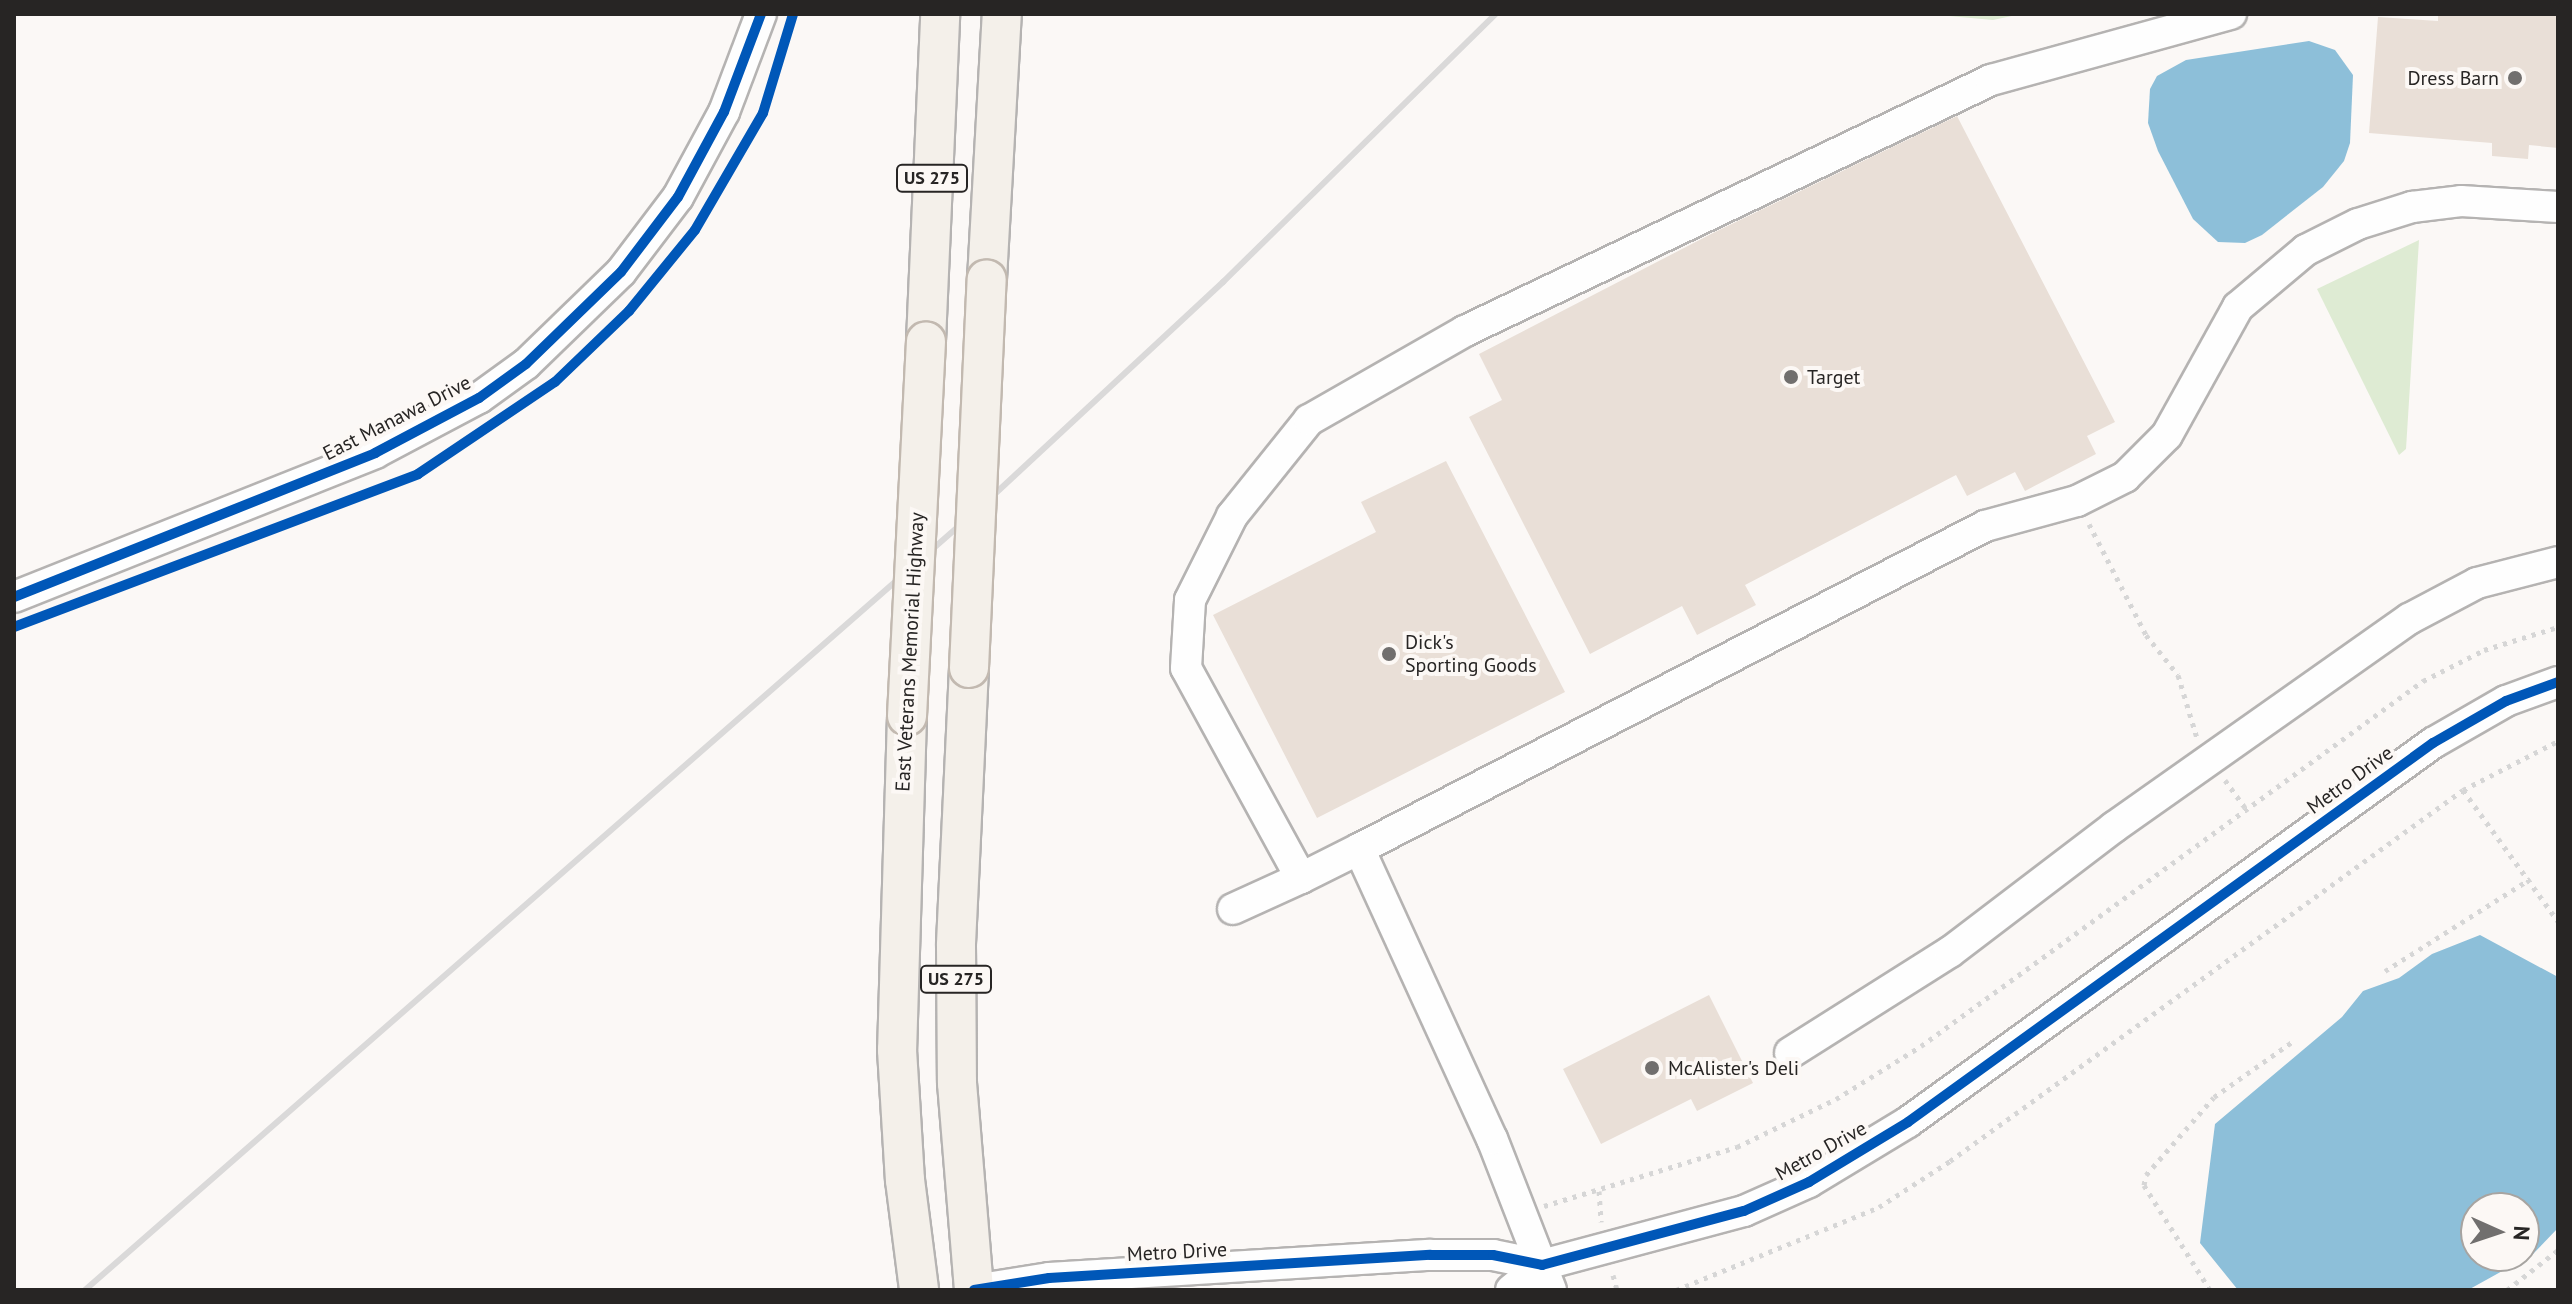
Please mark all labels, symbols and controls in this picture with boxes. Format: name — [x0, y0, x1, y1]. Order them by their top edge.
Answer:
place label: Dress Barn — [2407, 66, 2499, 90]
marker: Dress Barn — [2506, 69, 2524, 87]
road number: US 275 — [896, 164, 968, 192]
place label: Target — [1807, 365, 1860, 389]
marker: Target — [1782, 368, 1800, 386]
street label: East Manawa Drive — [319, 370, 475, 466]
street label: East Veterans Memorial Highway — [891, 511, 929, 793]
place label: Dick's Sporting Goods — [1405, 630, 1537, 677]
marker: Dick's Sporting Goods — [1380, 645, 1398, 663]
street label: Metro Drive — [2302, 741, 2398, 819]
road number: US 275 — [920, 965, 992, 993]
place label: McAlister's Deli — [1668, 1056, 1799, 1080]
marker: McAlister's Deli — [1643, 1059, 1661, 1077]
street label: Metro Drive — [1771, 1116, 1871, 1186]
north arrow — [2460, 1192, 2540, 1272]
text: N — [2508, 1225, 2536, 1241]
street label: Metro Drive — [1126, 1237, 1228, 1267]

